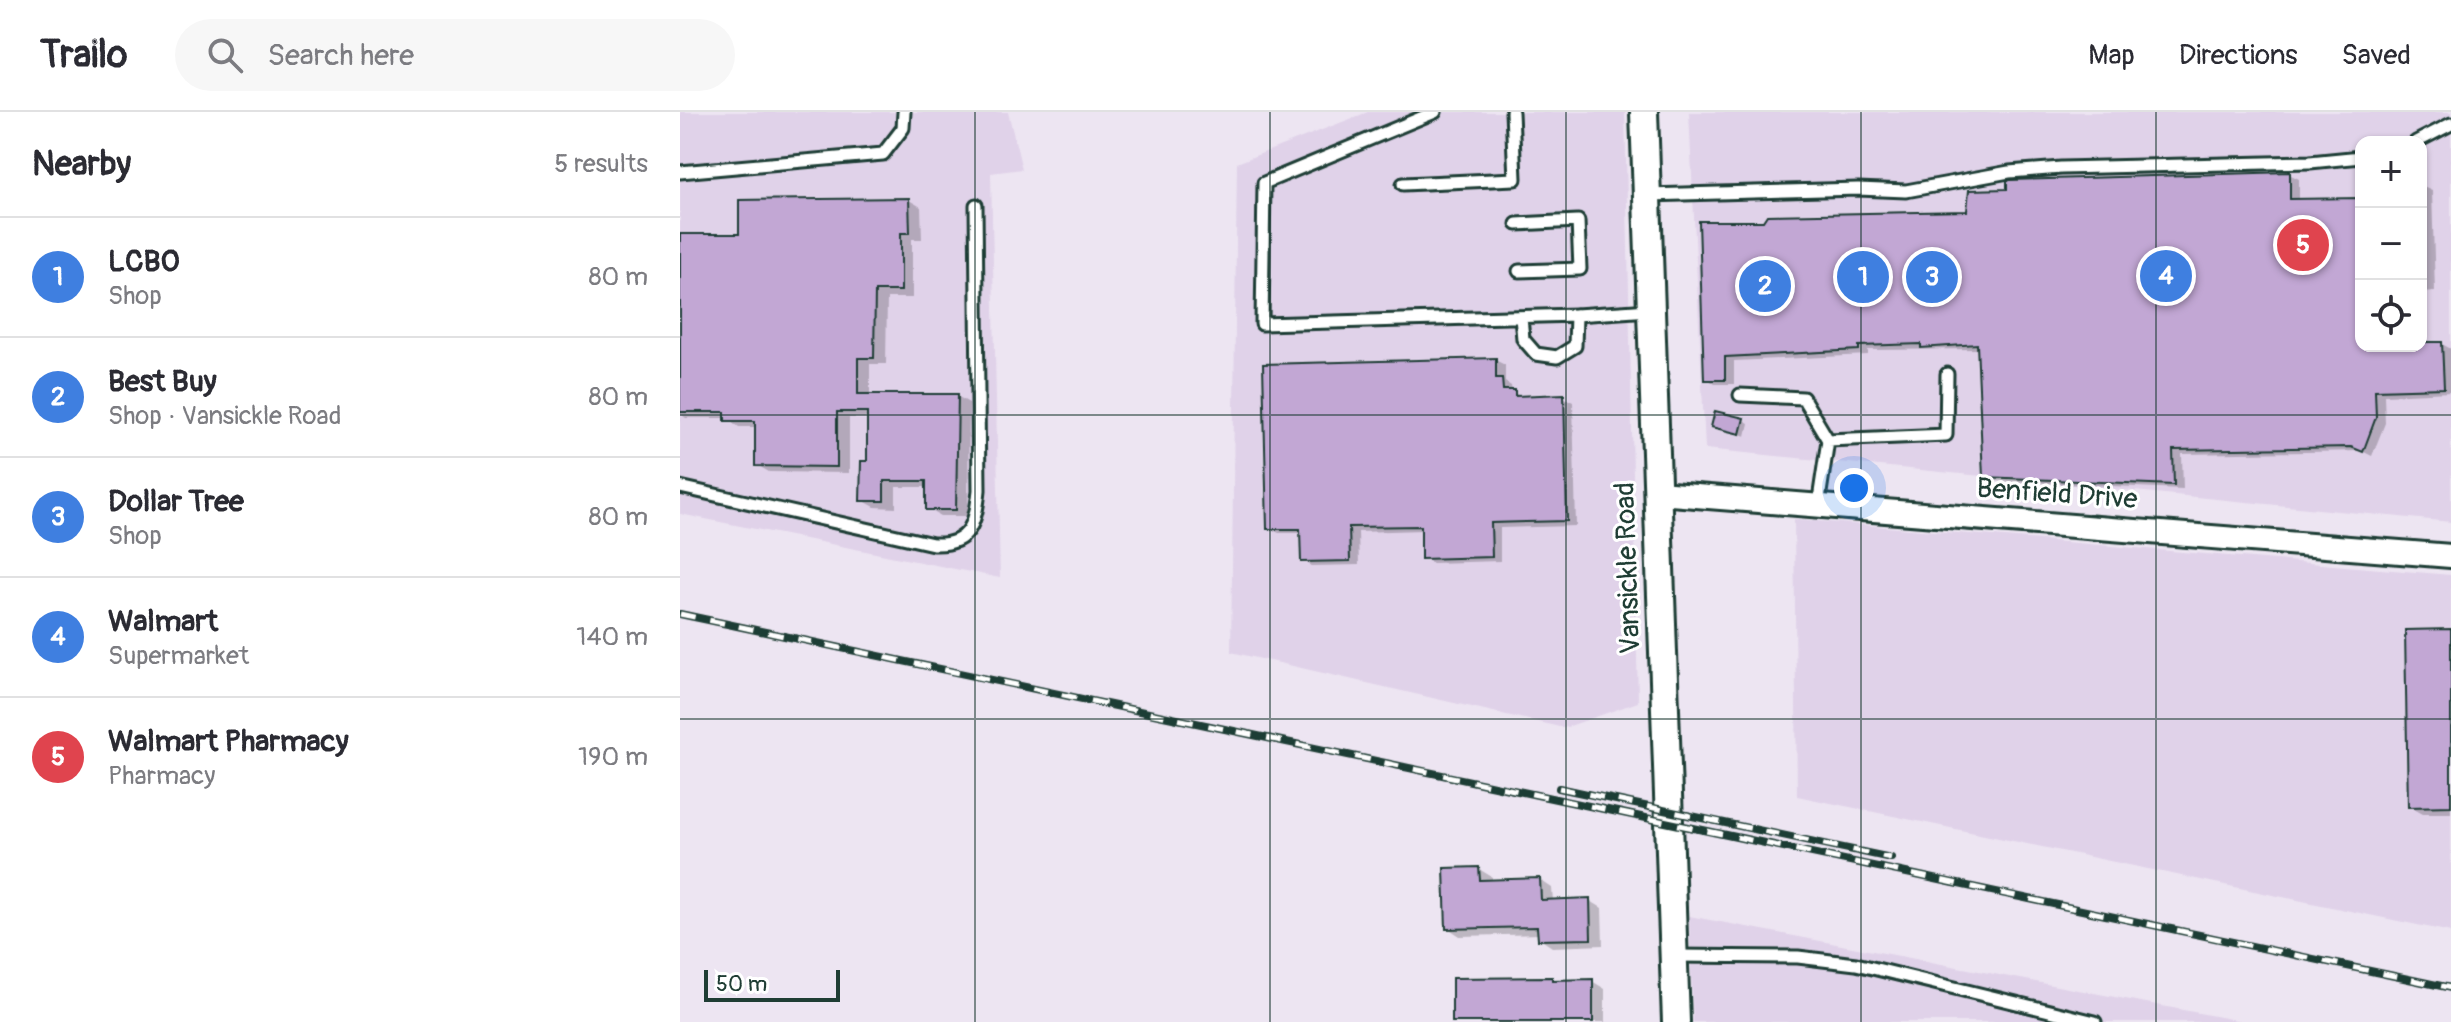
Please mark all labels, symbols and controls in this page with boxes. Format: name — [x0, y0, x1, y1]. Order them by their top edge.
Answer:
search box — [175, 19, 735, 91]
text: Trailo — [40, 31, 127, 79]
icon: search — [203, 33, 247, 77]
text: Search here — [267, 37, 414, 74]
text: Map — [2088, 38, 2135, 73]
text: Directions — [2179, 38, 2298, 73]
text: Saved — [2342, 38, 2411, 73]
map controls — [2355, 136, 2427, 352]
button: + — [2355, 136, 2427, 208]
text: Nearby — [32, 143, 131, 186]
text: 5 results — [554, 148, 648, 180]
button: − — [2355, 208, 2427, 280]
pin: 5 — [2277, 215, 2329, 275]
text: LCBO — [108, 243, 179, 280]
pin: 4 — [2140, 246, 2192, 306]
pin: 1 — [1837, 247, 1889, 307]
pin: 3 — [1906, 247, 1958, 307]
pin: 2 — [1739, 256, 1791, 316]
text: 1 — [53, 261, 63, 293]
text: 80 m — [588, 261, 648, 293]
text: Shop — [108, 280, 162, 312]
button: locate — [2355, 280, 2427, 352]
text: Best Buy — [108, 363, 217, 400]
text: 2 — [51, 381, 65, 413]
text: 80 m — [588, 381, 648, 413]
text: Shop · Vansickle Road — [108, 400, 341, 432]
your location — [1834, 468, 1874, 508]
street label: Benfield Drive — [1975, 471, 2139, 517]
street label: Vansickle Road — [1608, 481, 1648, 655]
text: Dollar Tree — [108, 483, 244, 520]
text: 3 — [51, 501, 65, 533]
text: 80 m — [588, 501, 648, 533]
text: Shop — [108, 520, 162, 552]
text: Walmart — [108, 603, 218, 640]
text: 4 — [50, 621, 66, 653]
text: 140 m — [576, 621, 648, 653]
text: Supermarket — [108, 640, 249, 672]
text: Walmart Pharmacy — [108, 723, 349, 760]
text: 5 — [51, 741, 65, 773]
text: 190 m — [578, 741, 648, 773]
text: Pharmacy — [108, 760, 215, 792]
scale bar — [704, 966, 840, 1002]
text: 50 m — [716, 970, 767, 998]

